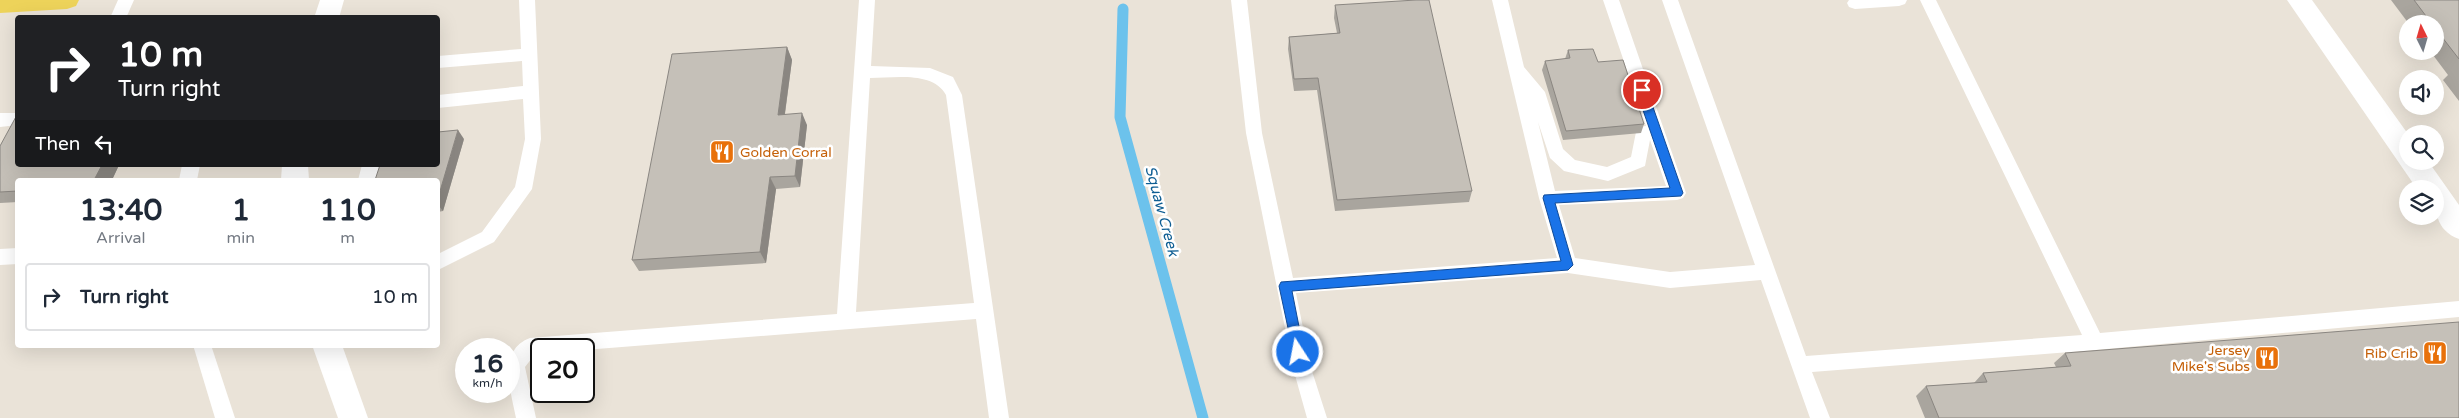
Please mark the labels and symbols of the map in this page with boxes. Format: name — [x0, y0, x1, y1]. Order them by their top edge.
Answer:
north arrow — [2399, 15, 2444, 60]
pin — [1621, 69, 1663, 111]
restaurant icon: Golden Corral — [709, 139, 735, 165]
place label: Golden Corral — [740, 144, 832, 161]
water label: Squaw Creek — [1141, 164, 1183, 260]
position arrow — [1271, 325, 1323, 377]
speed limit sign: 20 — [530, 338, 595, 403]
restaurant icon: Rib Crib — [2422, 340, 2448, 366]
place label: Jersey Mike's Subs — [2172, 342, 2250, 375]
restaurant icon: Jersey Mike's Subs — [2254, 345, 2280, 371]
place label: Rib Crib — [2365, 345, 2418, 362]

